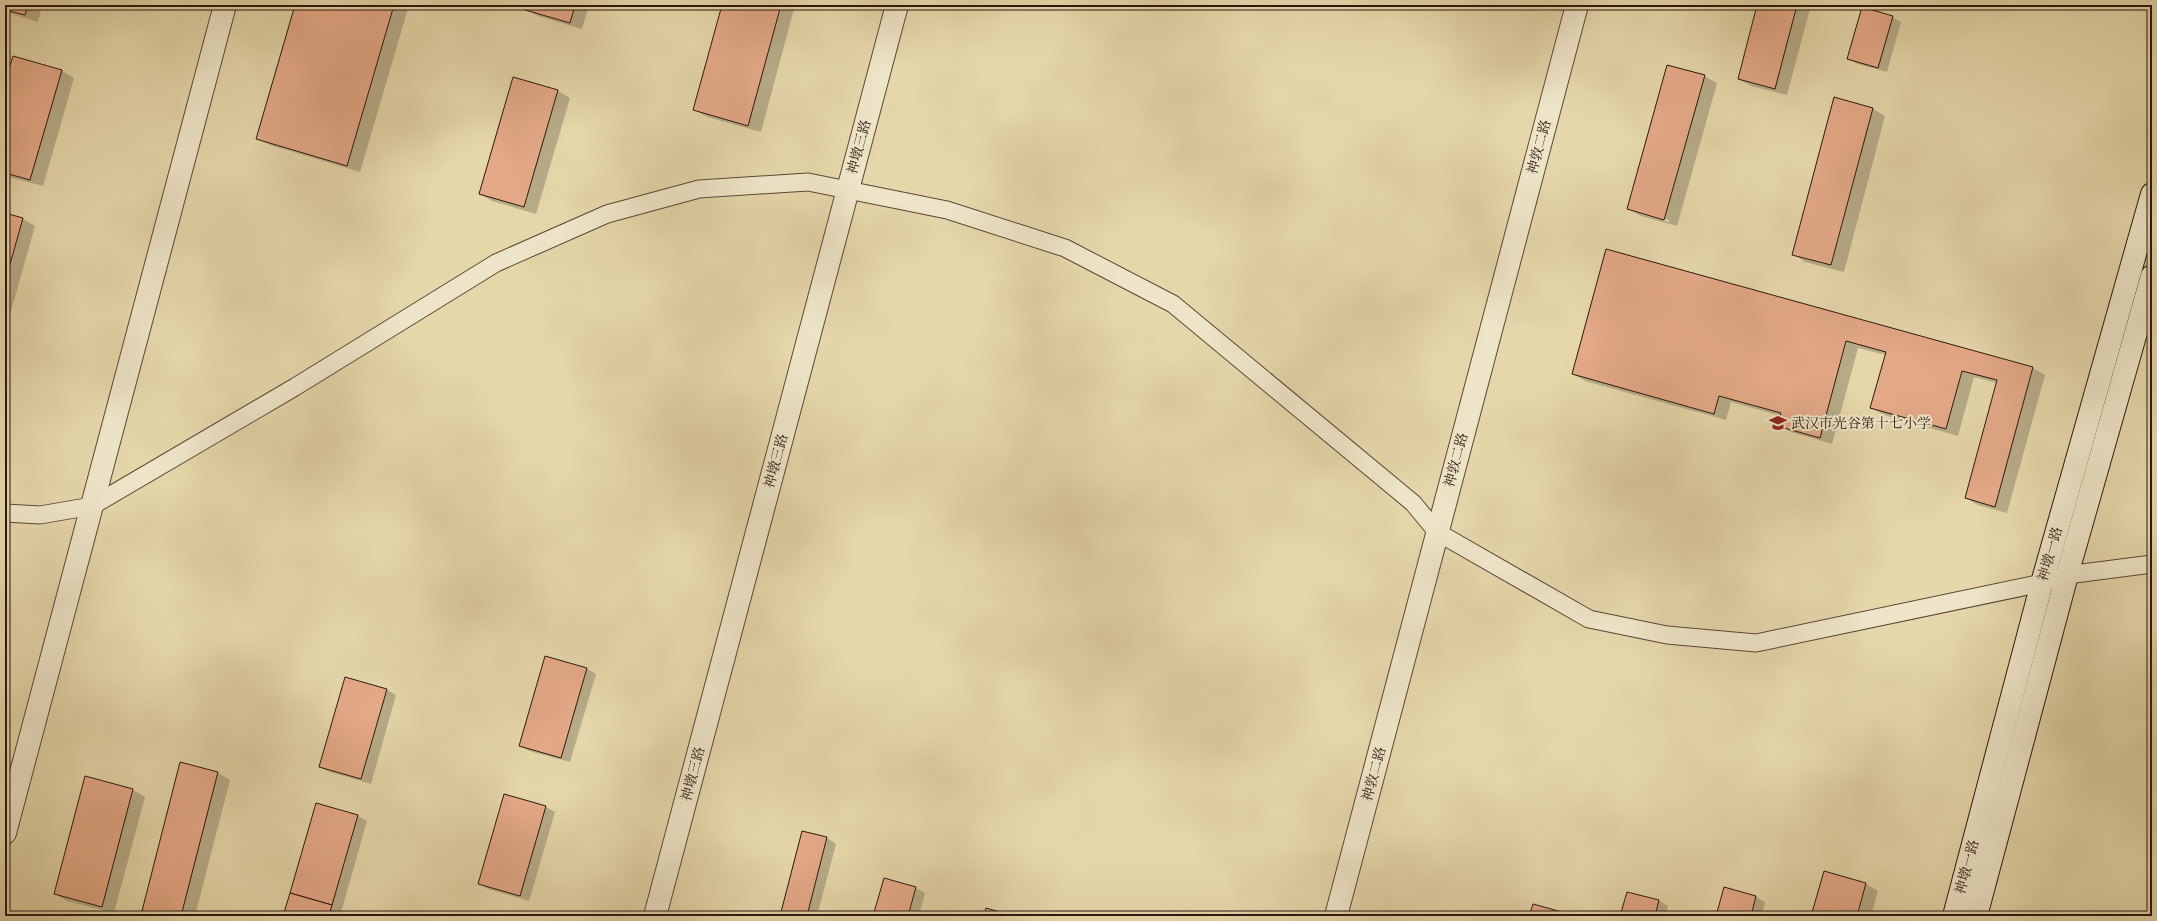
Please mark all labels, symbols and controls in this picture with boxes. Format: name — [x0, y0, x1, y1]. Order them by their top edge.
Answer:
street label: 神墩三路 — [844, 118, 874, 176]
street label: 神敦二路 — [1524, 118, 1554, 176]
school or university icon: 武汉市光谷第十七小学 — [1768, 413, 1788, 433]
place label: 武汉市光谷第十七小学 — [1791, 415, 1931, 432]
street label: 神敦二路 — [1441, 431, 1471, 489]
street label: 神墩三路 — [761, 432, 791, 490]
street label: 神墩一路 — [2034, 525, 2066, 583]
street label: 神墩三路 — [678, 745, 708, 803]
street label: 神敦二路 — [1359, 745, 1389, 803]
street label: 神墩一路 — [1952, 838, 1982, 896]

